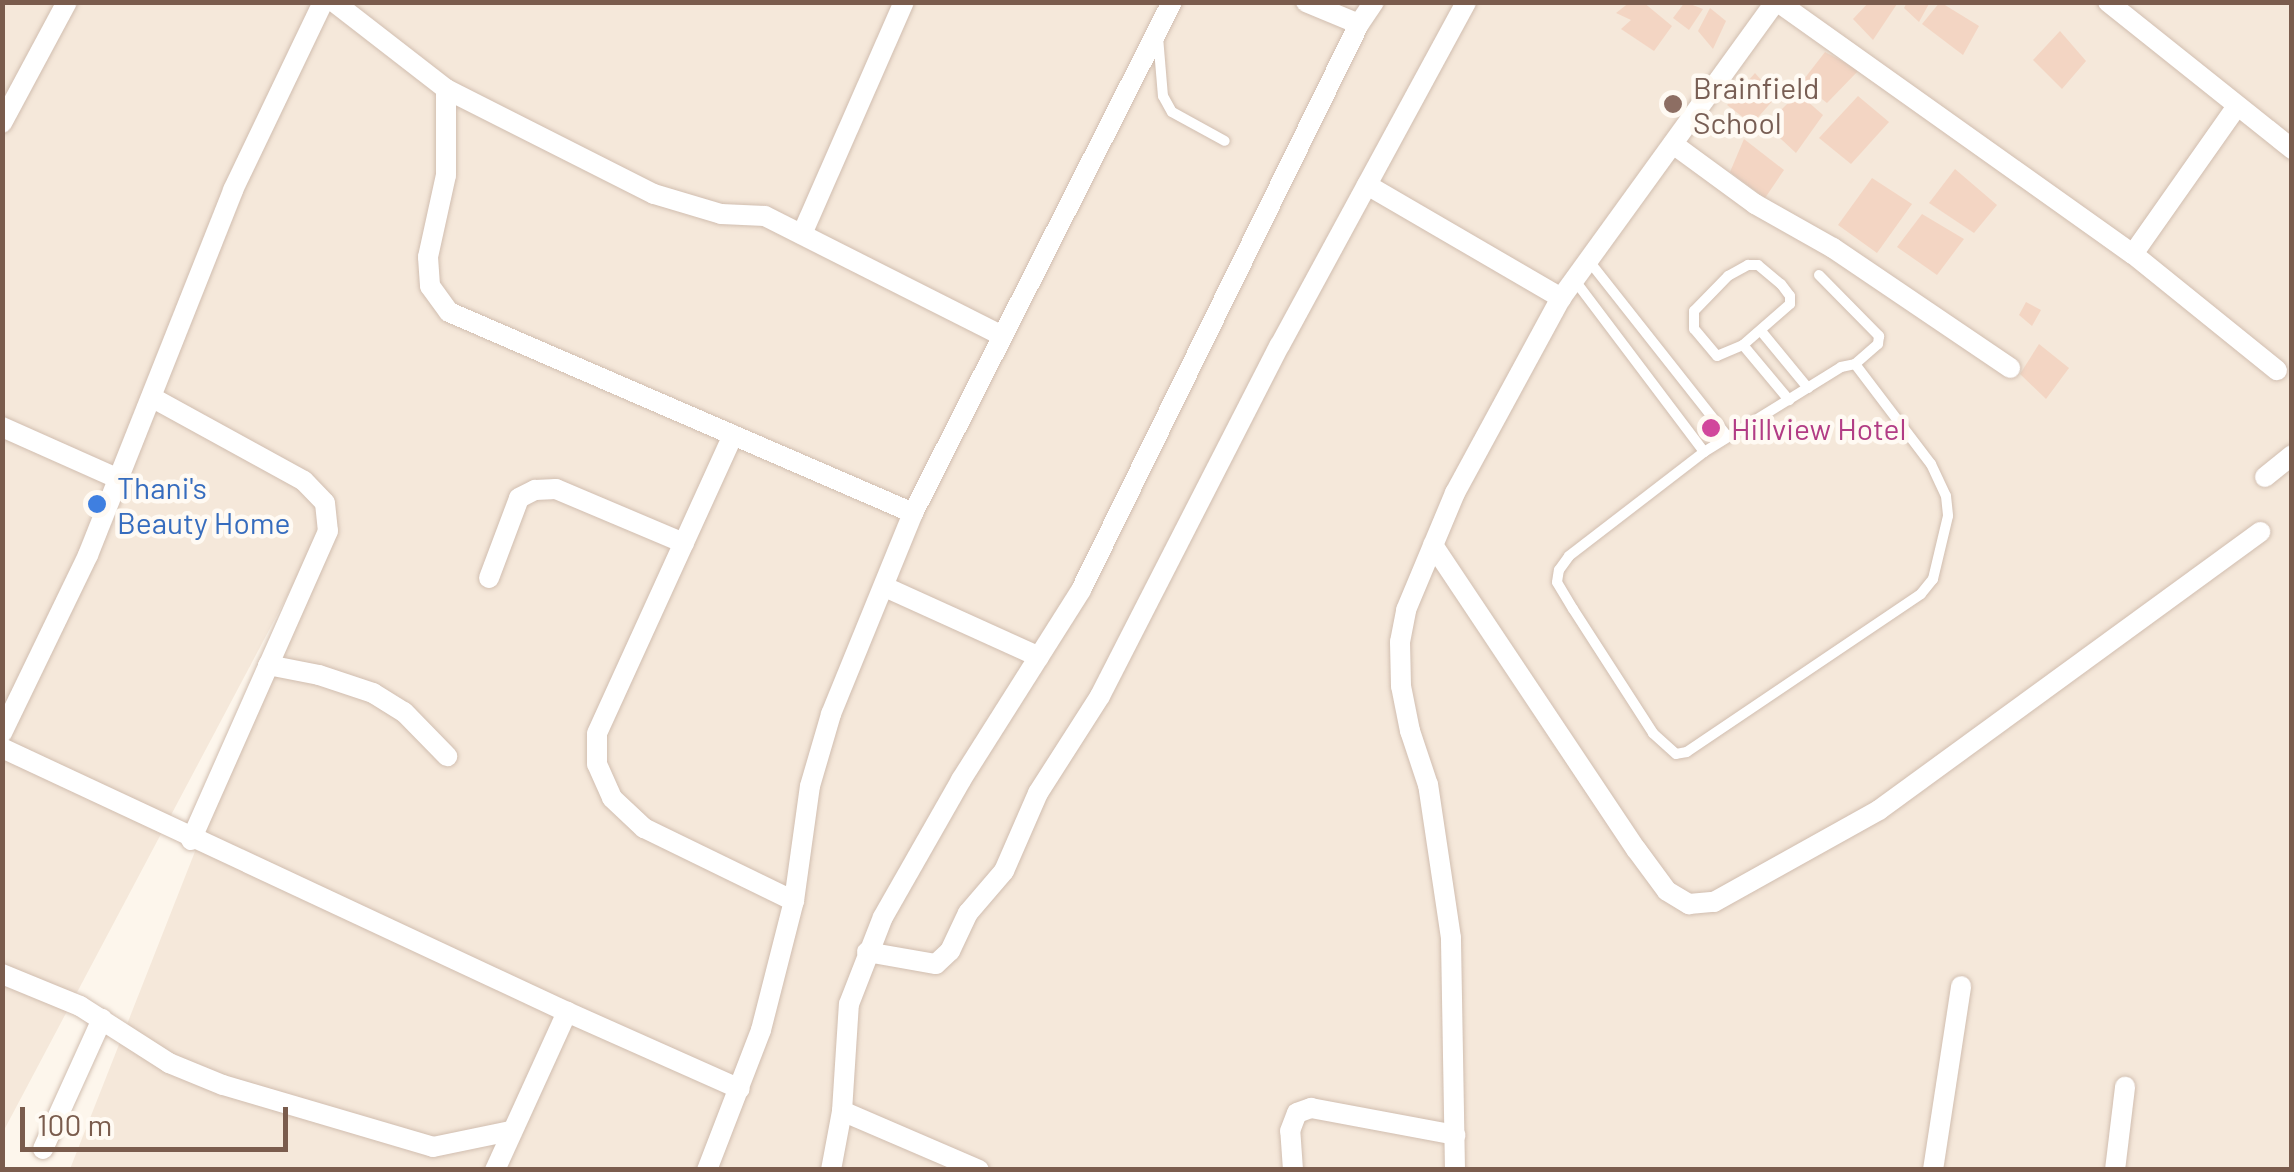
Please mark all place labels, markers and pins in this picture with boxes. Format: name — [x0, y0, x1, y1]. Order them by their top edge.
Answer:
place label: Brainfield School — [1693, 69, 1819, 140]
marker: Brainfield School — [1662, 93, 1684, 115]
place label: Hillview Hotel — [1731, 410, 1906, 446]
marker: Hillview Hotel — [1700, 417, 1722, 439]
place label: Thani's Beauty Home — [117, 469, 290, 540]
marker: Thani's Beauty Home — [86, 493, 108, 515]

